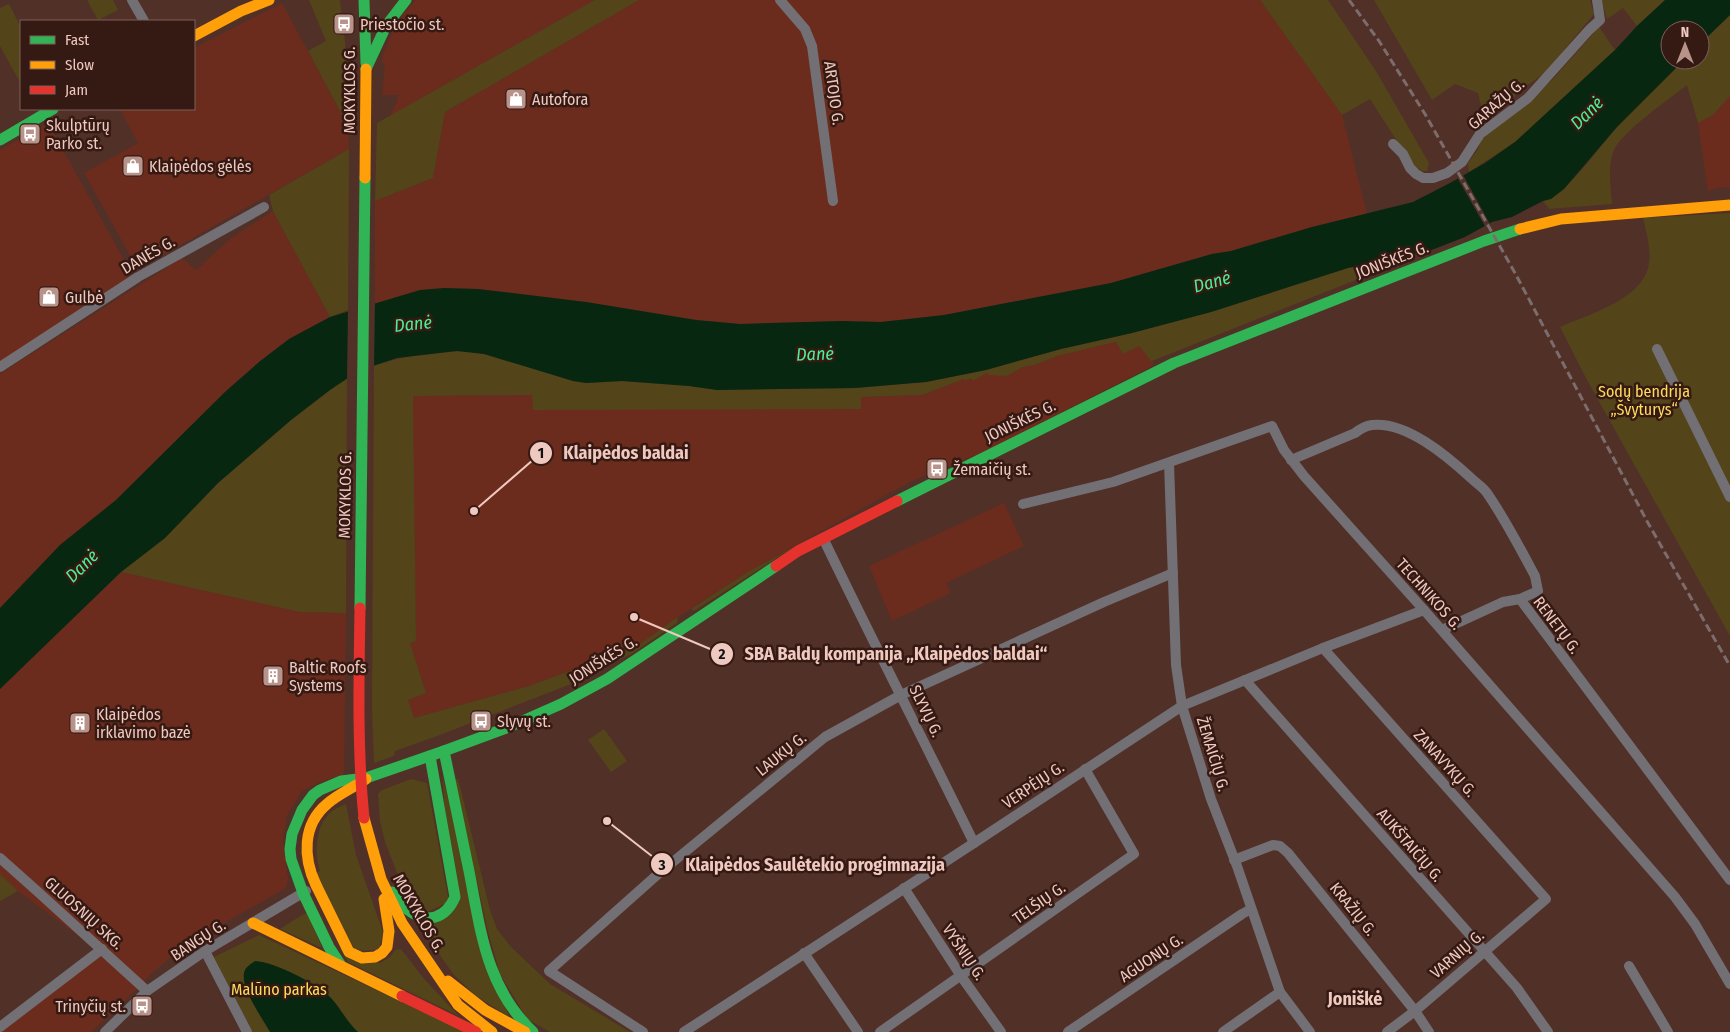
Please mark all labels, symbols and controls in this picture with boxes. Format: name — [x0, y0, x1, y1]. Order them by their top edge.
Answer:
bus stop icon: Priestočio st. — [332, 12, 356, 36]
place label: Priestočio st. — [360, 15, 444, 34]
legend — [20, 20, 195, 110]
north arrow — [1660, 20, 1710, 70]
text: N — [1681, 24, 1689, 41]
text: Fast — [65, 31, 89, 49]
street label: MOKYKLOS G. — [340, 47, 359, 133]
text: Slow — [65, 56, 94, 74]
street label: ARTOJO G. — [820, 60, 848, 126]
street label: GARAŽŲ G. — [1464, 74, 1528, 133]
text: Jam — [65, 81, 88, 99]
shop icon: Autofora — [504, 87, 528, 111]
place label: Autofora — [532, 90, 588, 109]
water label: Danė — [1566, 92, 1608, 134]
place label: Skulptūrų Parko st. — [46, 116, 110, 153]
bus stop icon: Skulptūrų Parko st. — [18, 122, 42, 146]
shop icon: Klaipėdos gėlės — [121, 154, 145, 178]
place label: Klaipėdos gėlės — [149, 157, 252, 176]
street label: DANĖS G. — [118, 232, 178, 278]
street label: JONIŠKĖS G. — [1353, 237, 1431, 283]
water label: Danė — [1191, 266, 1234, 298]
shop icon: Gulbė — [37, 285, 61, 309]
place label: Gulbė — [65, 288, 103, 307]
water label: Danė — [393, 311, 433, 337]
water label: Danė — [796, 342, 835, 366]
park label: Sodų bendrija „Švyturys“ — [1598, 382, 1690, 419]
street label: JONIŠKĖS G. — [981, 395, 1058, 446]
callout: Klaipėdos baldai — [529, 436, 699, 469]
text: Klaipėdos baldai — [563, 442, 689, 464]
text: 1 — [538, 444, 544, 462]
street label: MOKYKLOS G. — [335, 451, 355, 539]
bus stop icon: Žemaičių st. — [925, 457, 949, 481]
place label: Žemaičių st. — [953, 459, 1031, 479]
water label: Danė — [61, 545, 103, 587]
street label: TECHNIKOS G. — [1392, 555, 1466, 633]
street label: RENETŲ G. — [1529, 593, 1585, 657]
street label: JONIŠKĖS G. — [565, 631, 640, 688]
callout: SBA Baldų kompanija „Klaipėdos baldai“ — [710, 637, 1058, 670]
text: SBA Baldų kompanija „Klaipėdos baldai“ — [745, 643, 1048, 665]
text: 2 — [718, 645, 726, 663]
place label: Baltic Roofs Systems — [289, 658, 367, 695]
building icon: Baltic Roofs Systems — [261, 664, 285, 688]
street label: SLYVŲ G. — [905, 682, 947, 740]
place label: Klaipėdos irklavimo bazė — [96, 705, 191, 742]
bus stop icon: Slyvų st. — [469, 709, 493, 733]
building icon: Klaipėdos irklavimo bazė — [68, 711, 92, 735]
place label: Slyvų st. — [497, 712, 551, 731]
street label: ŽEMAIČIŲ G. — [1193, 714, 1234, 794]
street label: ZANAVYKŲ G. — [1410, 725, 1480, 801]
street label: LAUKŲ G. — [752, 728, 810, 780]
street label: VERPĖJŲ G. — [999, 757, 1067, 813]
street label: AUKŠTAIČIŲ G. — [1373, 804, 1448, 886]
callout: Klaipėdos Saulėtekio progimnazija — [650, 848, 955, 881]
text: Klaipėdos Saulėtekio progimnazija — [685, 854, 945, 876]
text: 3 — [657, 856, 666, 874]
street label: MOKYKLOS G. — [389, 871, 449, 955]
street label: GLUOSNIŲ SKG. — [41, 873, 127, 953]
street label: TELŠIŲ G. — [1009, 877, 1069, 928]
street label: KRAŽIŲ G. — [1326, 878, 1381, 939]
street label: BANGŲ G. — [167, 915, 229, 965]
street label: VYŠNIŲ G. — [938, 920, 990, 984]
street label: VARNIŲ G. — [1426, 926, 1488, 982]
street label: AGUONŲ G. — [1116, 930, 1186, 986]
park label: Malūno parkas — [231, 980, 327, 999]
district label: Joniškė — [1327, 988, 1382, 1010]
bus stop icon: Trinyčių st. — [130, 994, 154, 1018]
place label: Trinyčių st. — [56, 997, 126, 1016]

